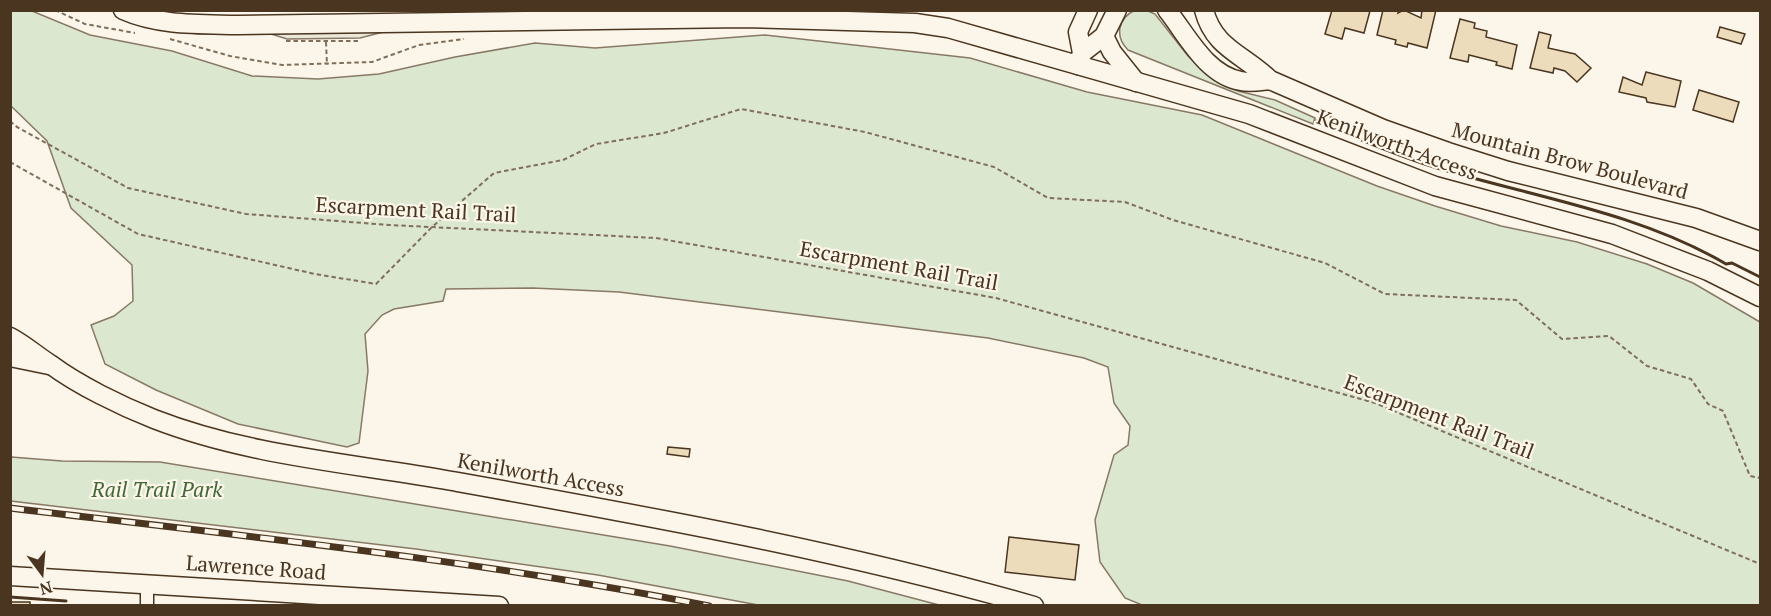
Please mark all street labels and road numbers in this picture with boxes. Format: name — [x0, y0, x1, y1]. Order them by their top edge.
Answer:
street label: Kenilworth Access — [1313, 102, 1482, 186]
street label: Mountain Brow Boulevard — [1449, 115, 1692, 205]
street label: Escarpment Rail Trail — [315, 190, 517, 228]
street label: Escarpment Rail Trail — [798, 234, 1001, 296]
street label: Escarpment Rail Trail — [1340, 367, 1538, 465]
street label: Kenilworth Access — [456, 446, 627, 502]
street label: Lawrence Road — [185, 548, 327, 586]

